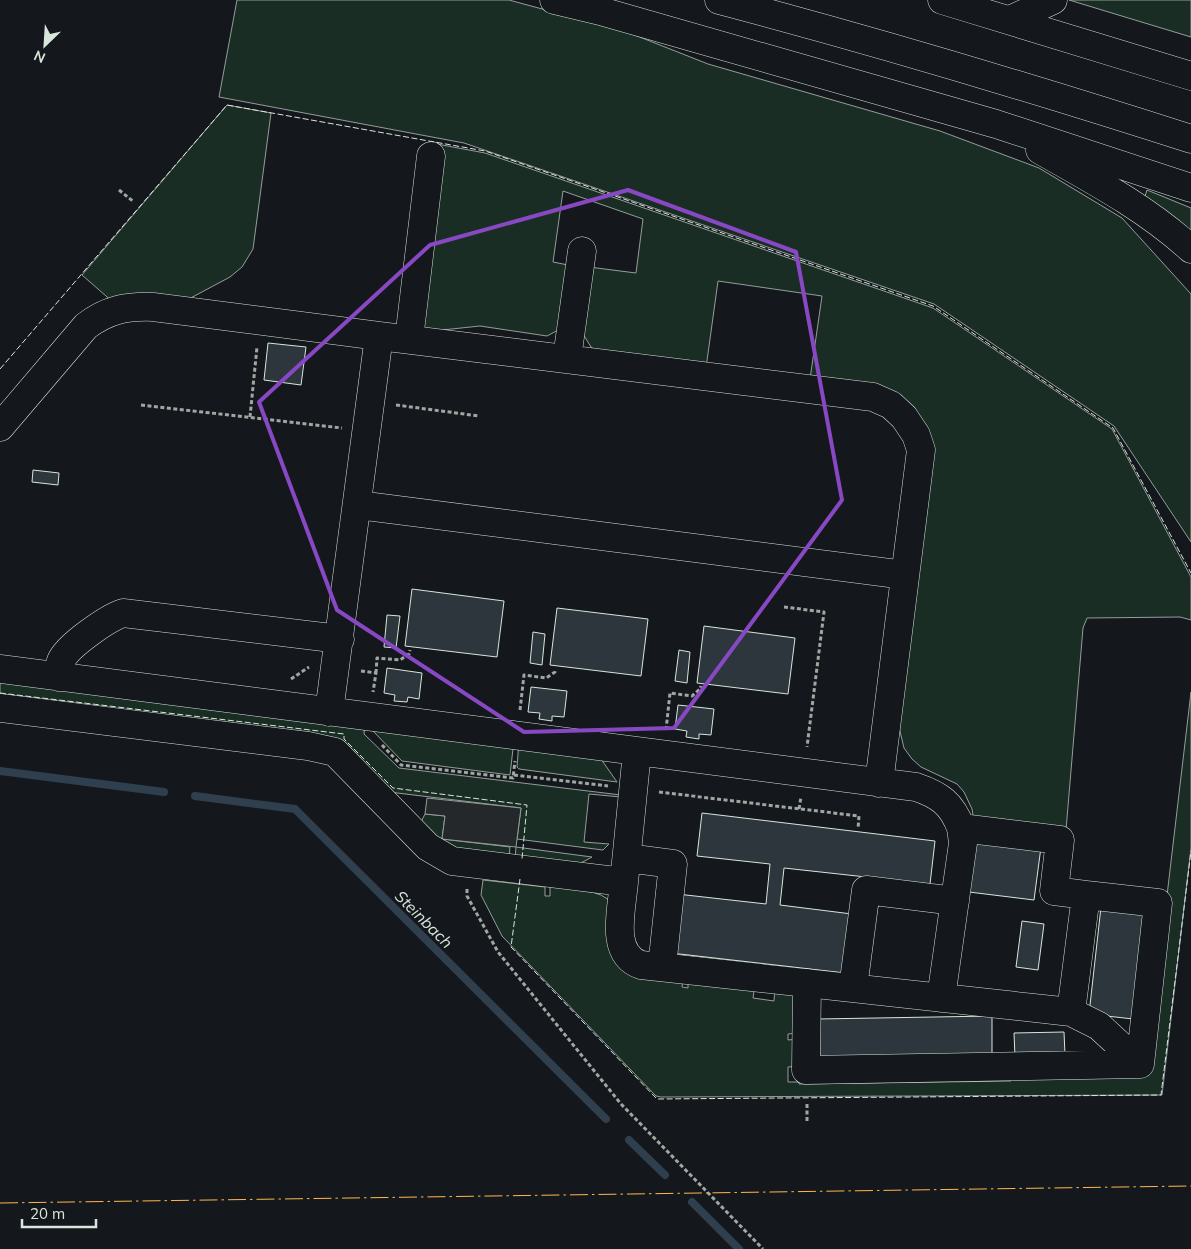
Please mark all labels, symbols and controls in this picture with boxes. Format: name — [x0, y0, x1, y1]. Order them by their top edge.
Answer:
north arrow — [20, 20, 70, 70]
text: N — [31, 46, 48, 67]
water label: Steinbach — [391, 886, 457, 952]
scale bar — [22, 1196, 96, 1228]
text: 20 m — [30, 1204, 65, 1223]

